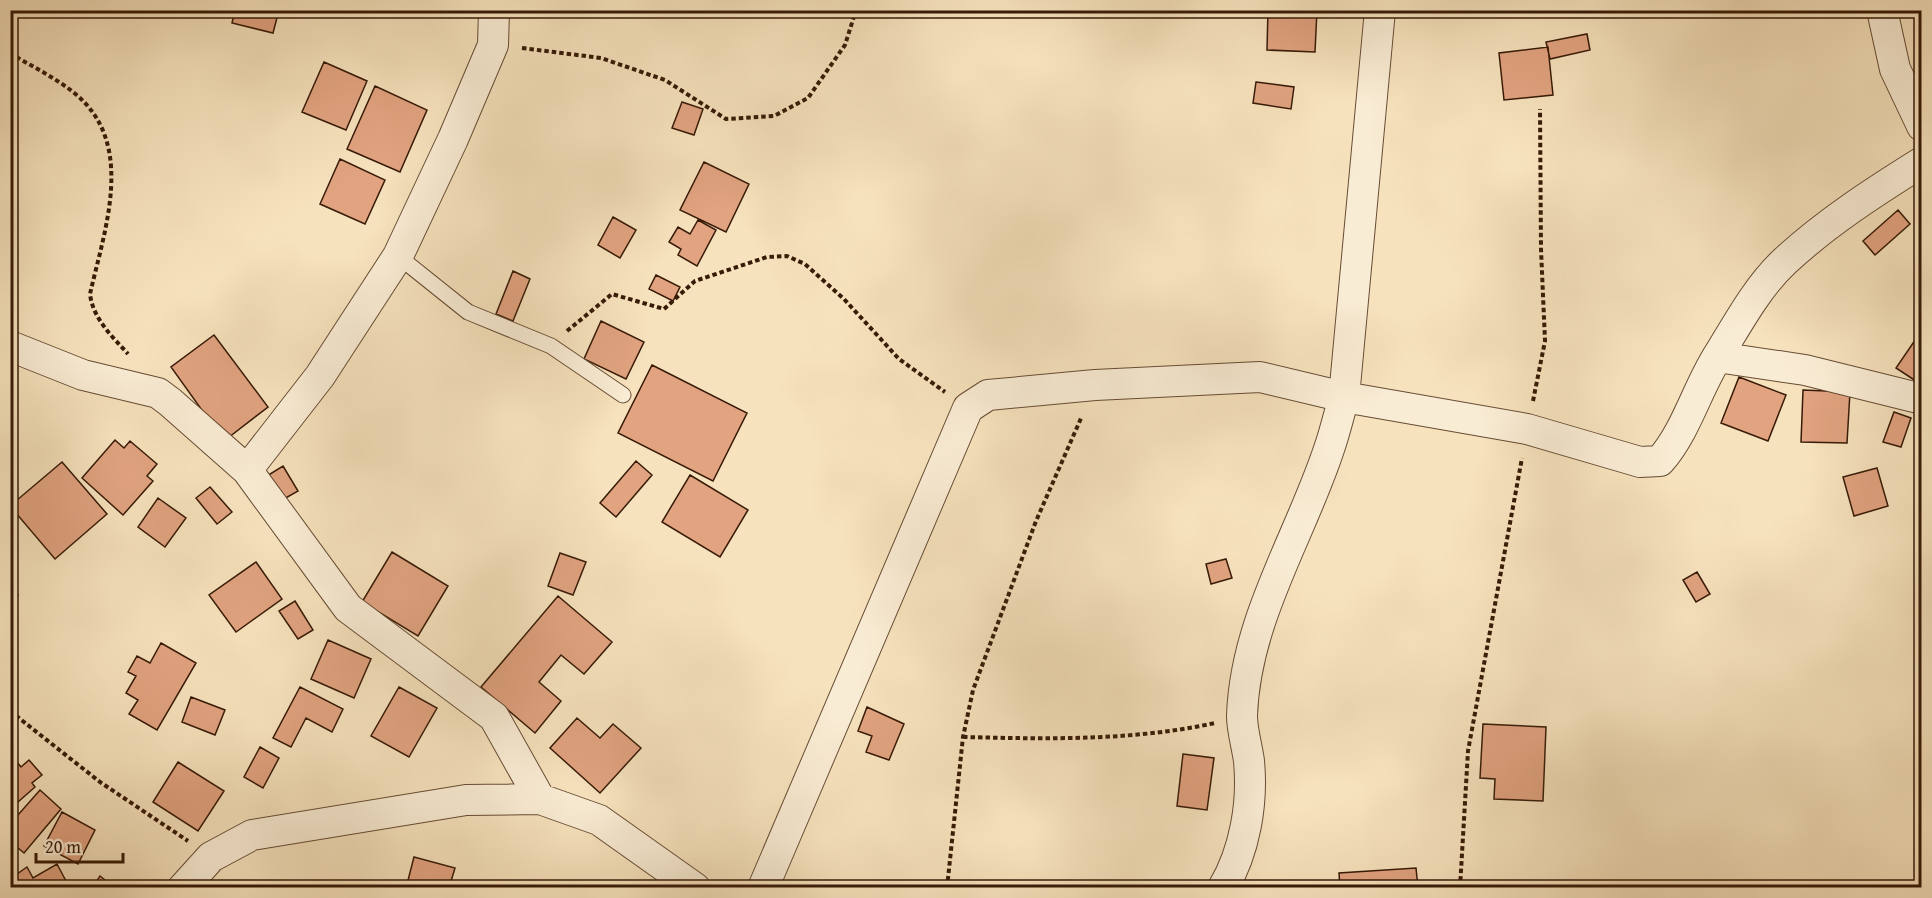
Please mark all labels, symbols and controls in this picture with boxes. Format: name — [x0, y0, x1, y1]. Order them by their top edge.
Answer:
scale bar — [36, 826, 123, 864]
text: 20 m — [45, 833, 81, 860]

